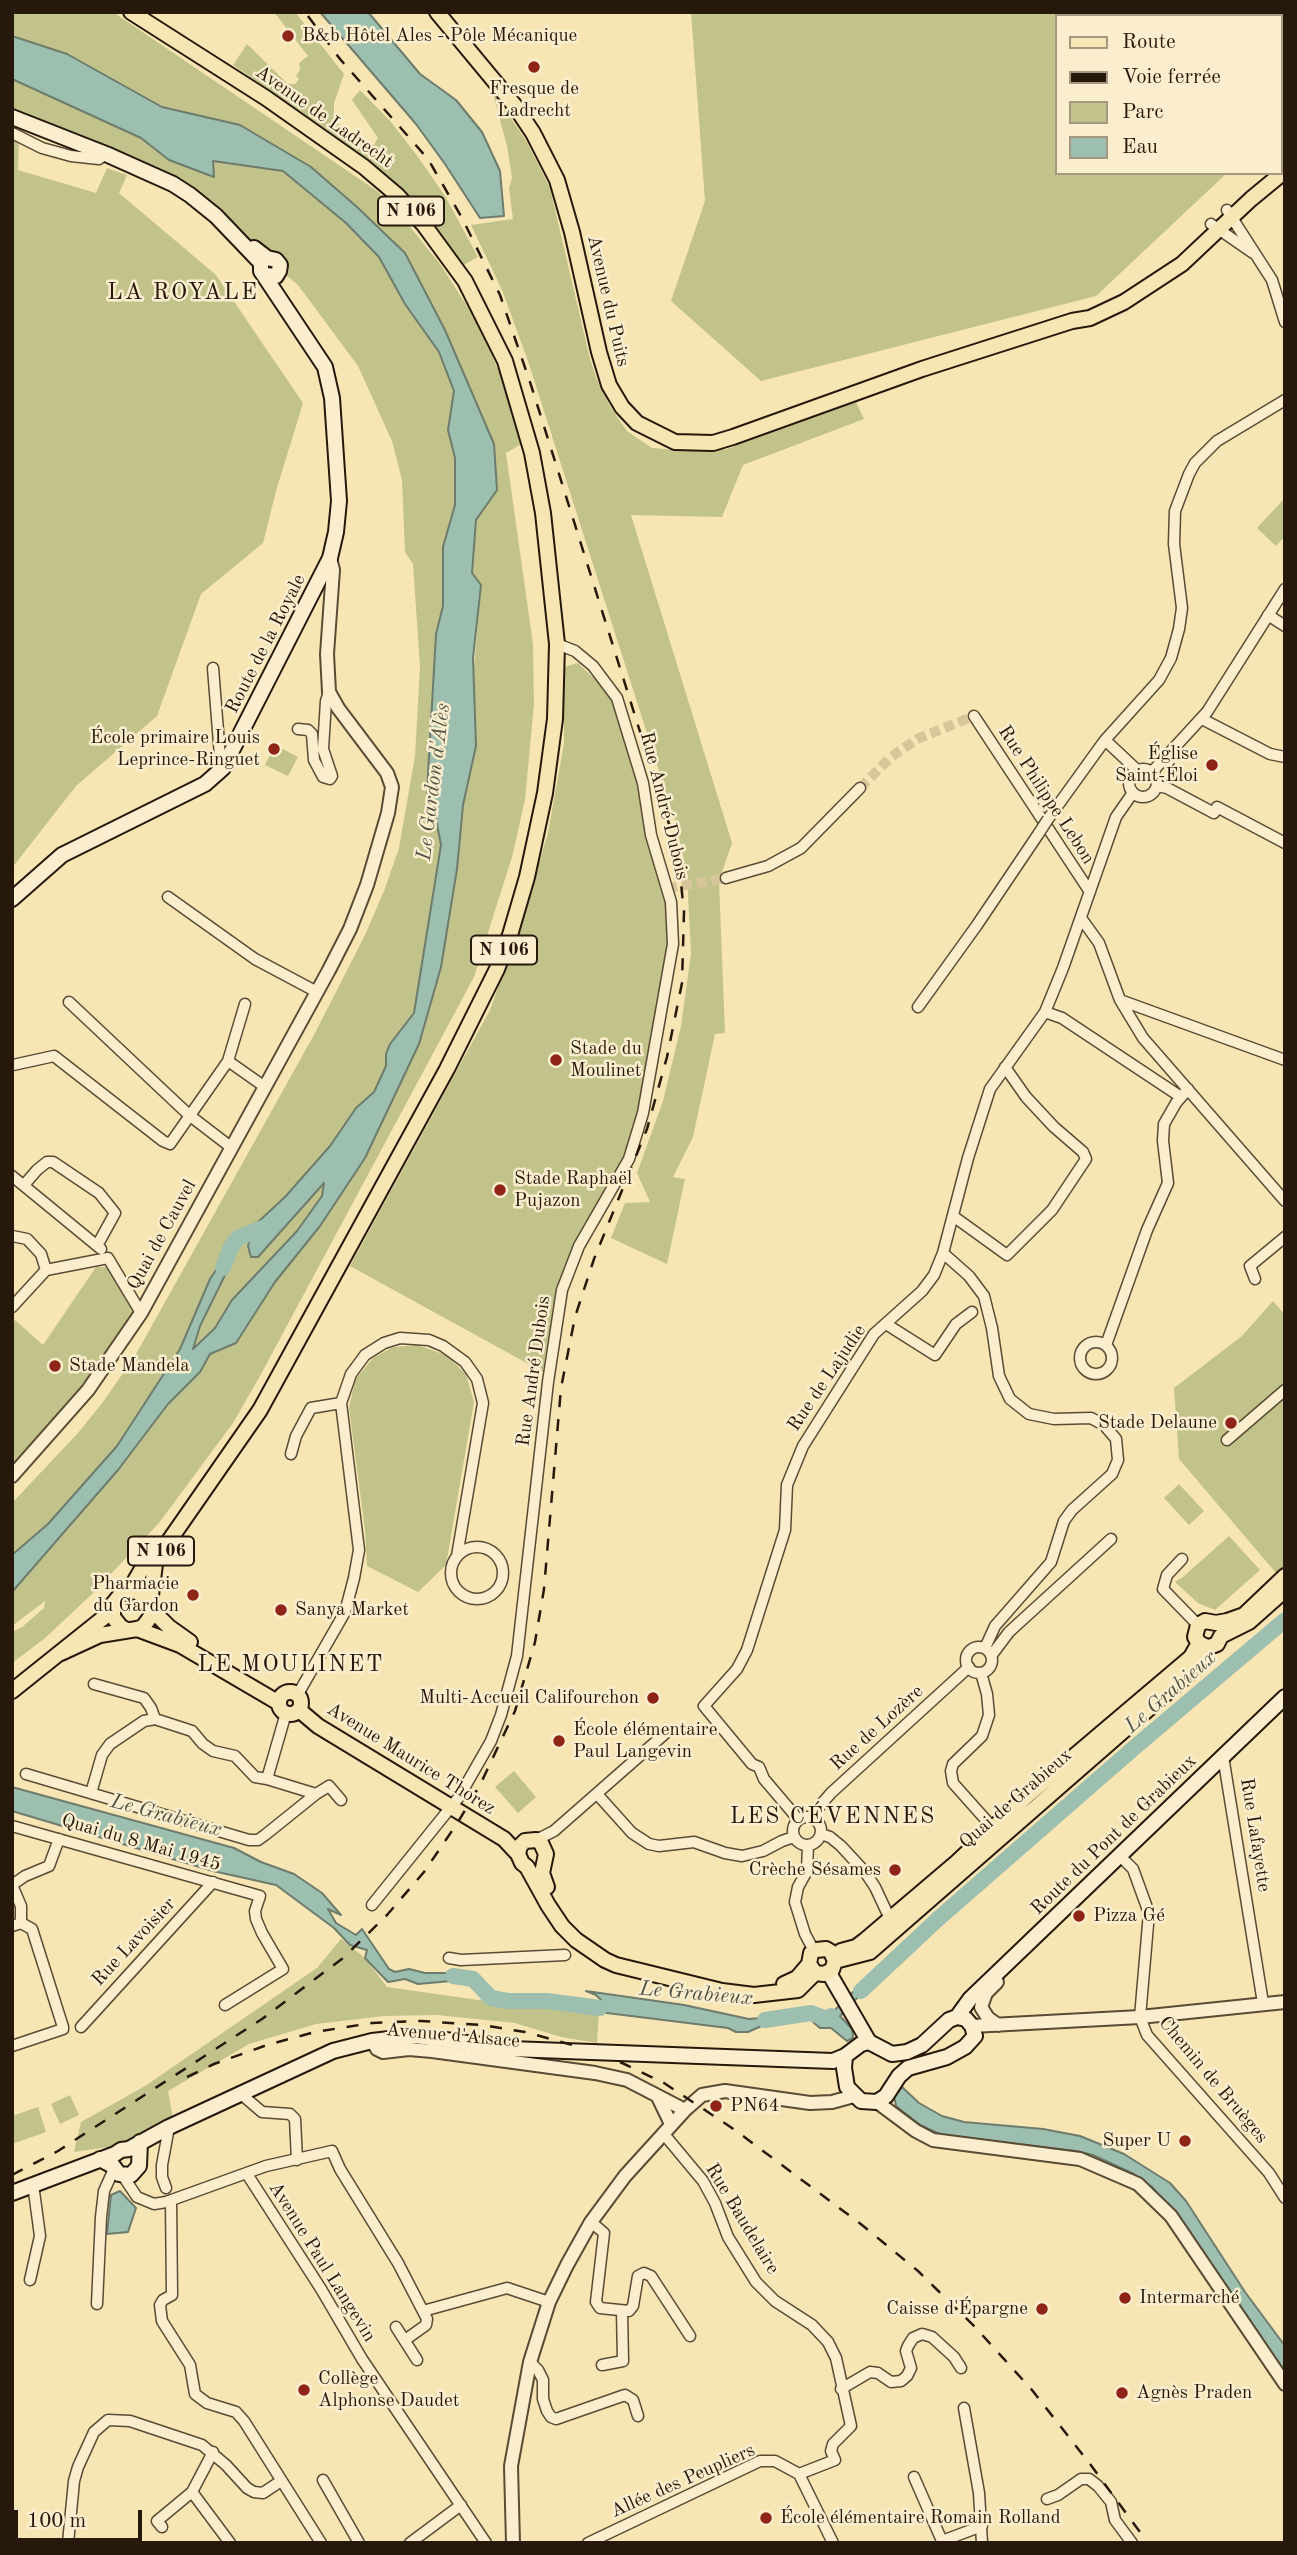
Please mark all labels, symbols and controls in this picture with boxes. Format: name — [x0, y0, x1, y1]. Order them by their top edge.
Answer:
legend — [1056, 14, 1283, 175]
place label: B&b Hôtel Ales - Pôle Mécanique — [302, 25, 577, 47]
marker: B&b Hôtel Ales - Pôle Mécanique — [280, 28, 296, 44]
text: Route — [1122, 32, 1176, 53]
marker: Fresque de Ladrecht — [526, 59, 542, 75]
street label: Avenue de Ladrecht — [251, 61, 397, 173]
text: Voie ferrée — [1122, 67, 1221, 88]
place label: Fresque de Ladrecht — [489, 78, 579, 122]
text: Parc — [1122, 102, 1164, 123]
text: Eau — [1122, 137, 1158, 158]
road number: N 106 — [378, 196, 444, 226]
street label: Avenue du Puits — [582, 233, 634, 369]
district label: LA ROYALE — [108, 279, 258, 307]
street label: Route de la Royale — [221, 570, 311, 718]
water label: Le Gardon d'Alès — [412, 702, 456, 862]
street label: Rue Philippe Lebon — [993, 721, 1099, 869]
place label: École primaire Louis Leprince-Ringuet — [90, 727, 260, 771]
street label: Rue André Dubois — [635, 730, 693, 882]
marker: École primaire Louis Leprince-Ringuet — [266, 741, 282, 757]
place label: Église Saint-Éloi — [1115, 743, 1198, 787]
marker: Église Saint-Éloi — [1204, 757, 1220, 773]
road number: N 106 — [471, 936, 537, 965]
place label: Stade du Moulinet — [570, 1038, 642, 1082]
marker: Stade du Moulinet — [548, 1052, 564, 1068]
place label: Stade Raphaël Pujazon — [514, 1168, 632, 1212]
street label: Quai de Cauvel — [122, 1176, 202, 1294]
marker: Stade Raphaël Pujazon — [492, 1182, 508, 1198]
street label: Rue André Dubois — [512, 1294, 556, 1448]
street label: Rue de Lajudie — [783, 1320, 871, 1436]
place label: Stade Mandela — [69, 1355, 190, 1377]
marker: Stade Mandela — [47, 1358, 63, 1374]
place label: Stade Delaune — [1098, 1412, 1217, 1434]
marker: Stade Delaune — [1223, 1415, 1239, 1431]
road number: N 106 — [128, 1536, 194, 1566]
place label: Pharmacie du Gardon — [92, 1573, 179, 1617]
marker: Pharmacie du Gardon — [185, 1587, 201, 1603]
place label: Sanya Market — [295, 1599, 409, 1621]
marker: Sanya Market — [273, 1602, 289, 1618]
water label: Le Grabieux — [1120, 1645, 1222, 1739]
district label: LE MOULINET — [199, 1651, 383, 1679]
street label: Rue de Lozère — [826, 1680, 928, 1776]
place label: Multi-Accueil Califourchon — [419, 1687, 639, 1709]
marker: Multi-Accueil Califourchon — [645, 1690, 661, 1706]
street label: Avenue Maurice Thorez — [322, 1698, 500, 1820]
place label: École élémentaire Paul Langevin — [573, 1719, 717, 1763]
marker: École élémentaire Paul Langevin — [551, 1733, 567, 1749]
street label: Quai de Grabieux — [955, 1744, 1077, 1854]
street label: Route du Pont de Grabieux — [1026, 1750, 1202, 1920]
street label: Rue Lafayette — [1235, 1776, 1275, 1894]
water label: Le Grabieux — [108, 1789, 224, 1843]
district label: LES CÉVENNES — [731, 1803, 935, 1831]
street label: Quai du 8 Mai 1945 — [59, 1809, 223, 1877]
place label: Crèche Sésames — [749, 1859, 881, 1881]
marker: Crèche Sésames — [887, 1862, 903, 1878]
street label: Rue Lavoisier — [87, 1893, 181, 1991]
place label: Pizza Gé — [1093, 1905, 1165, 1927]
marker: Pizza Gé — [1071, 1908, 1087, 1924]
water label: Le Grabieux — [638, 1976, 754, 2012]
street label: Chemin de Bruèges — [1153, 2012, 1273, 2148]
street label: Avenue d'Alsace — [385, 2019, 521, 2053]
place label: PN64 — [730, 2095, 780, 2117]
marker: PN64 — [708, 2098, 724, 2114]
place label: Super U — [1103, 2130, 1171, 2152]
marker: Super U — [1177, 2133, 1193, 2149]
street label: Rue Baudelaire — [700, 2159, 784, 2279]
street label: Avenue Paul Langevin — [263, 2178, 381, 2346]
place label: Intermarché — [1139, 2287, 1240, 2309]
marker: Intermarché — [1117, 2290, 1133, 2306]
place label: Caisse d'Épargne — [886, 2298, 1028, 2320]
marker: Caisse d'Épargne — [1034, 2301, 1050, 2317]
place label: Collège Alphonse Daudet — [318, 2368, 459, 2412]
marker: Collège Alphonse Daudet — [296, 2382, 312, 2398]
place label: Agnès Praden — [1136, 2382, 1252, 2404]
marker: Agnès Praden — [1114, 2385, 1130, 2401]
street label: Allée des Peupliers — [607, 2439, 759, 2523]
scale bar — [18, 2496, 145, 2540]
place label: École élémentaire Romain Rolland — [780, 2507, 1061, 2529]
marker: École élémentaire Romain Rolland — [758, 2510, 774, 2526]
text: 100 m — [27, 2511, 86, 2532]

